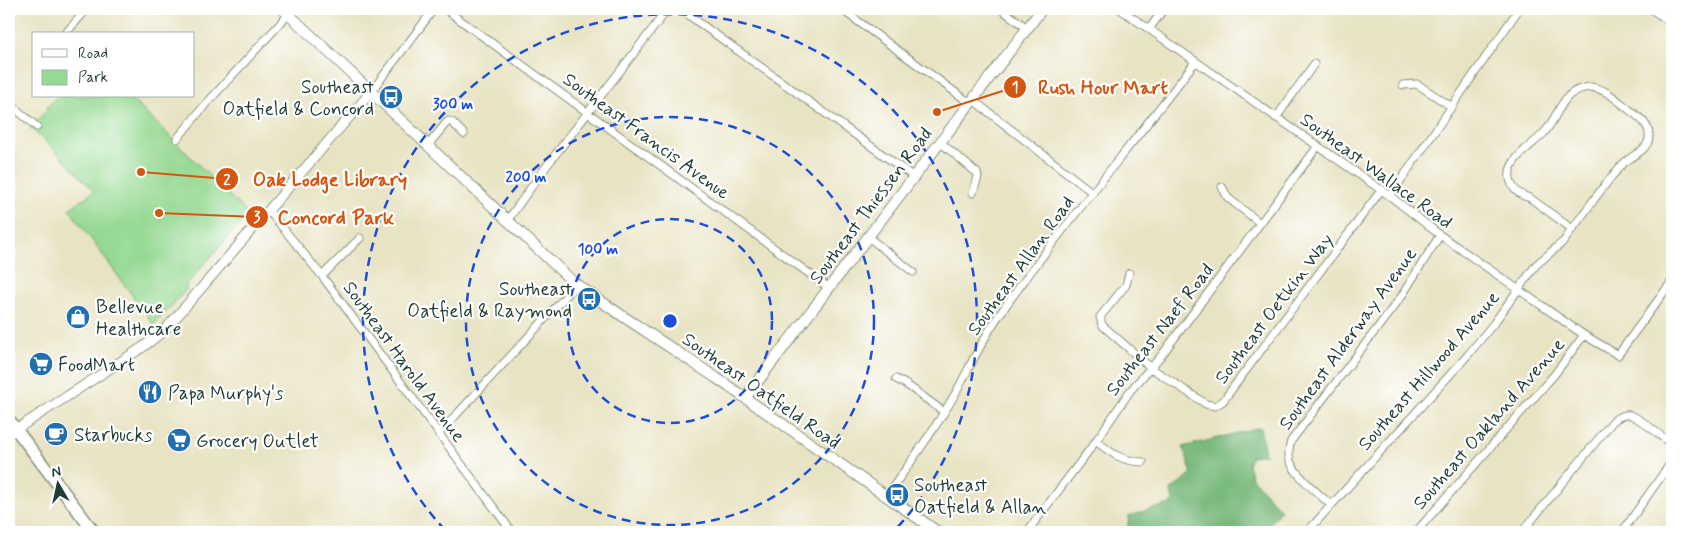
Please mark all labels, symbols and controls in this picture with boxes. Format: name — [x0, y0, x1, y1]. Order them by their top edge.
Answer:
legend — [32, 32, 195, 98]
text: Road — [78, 44, 108, 64]
street label: Southeast Francis Avenue — [558, 67, 735, 205]
text: Park — [78, 68, 108, 88]
callout: Rush Hour Mart — [1002, 69, 1178, 104]
place label: Southeast Oatfield & Concord — [223, 75, 374, 122]
text: Rush Hour Mart — [1038, 75, 1168, 102]
text: 1 — [1012, 78, 1018, 98]
bus stop icon: Southeast Oatfield & Concord — [378, 84, 404, 110]
text: 300 m — [433, 95, 473, 115]
street label: Southeast Wallace Road — [1295, 107, 1457, 235]
street label: Southeast Thiessen Road — [804, 122, 938, 289]
callout: Oak Lodge Library — [215, 162, 420, 197]
text: Oak Lodge Library — [253, 167, 407, 194]
text: 200 m — [506, 168, 547, 188]
text: 2 — [223, 171, 231, 191]
street label: Southeast Allan Road — [962, 191, 1080, 341]
callout: Concord Park — [245, 199, 403, 234]
text: Concord Park — [278, 205, 395, 232]
text: 3 — [254, 208, 261, 228]
street label: Southeast Oetkin Way — [1209, 228, 1339, 389]
text: 100 m — [578, 240, 618, 260]
street label: Southeast Alderway Avenue — [1273, 243, 1423, 435]
street label: Southeast Naef Road — [1101, 259, 1220, 401]
street label: Southeast Harold Avenue — [337, 276, 471, 447]
place label: Southeast Oatfield & Raymond — [407, 277, 572, 324]
bus stop icon: Southeast Oatfield & Raymond — [576, 286, 602, 312]
street label: Southeast Hillwood Avenue — [1353, 286, 1505, 456]
place label: Bellevue Healthcare — [96, 295, 181, 342]
shop icon: Bellevue Healthcare — [65, 304, 91, 330]
centre of rings — [661, 312, 679, 330]
street label: Southeast Oatfield Road — [677, 327, 845, 455]
street label: Southeast Oakland Avenue — [1408, 333, 1571, 515]
supermarket icon: FoodMart — [28, 351, 54, 377]
place label: FoodMart — [58, 353, 135, 378]
restaurant icon: Papa Murphy's — [137, 379, 163, 405]
place label: Papa Murphy's — [168, 381, 284, 407]
cafe icon: Starbucks — [43, 421, 69, 447]
place label: Starbucks — [74, 423, 153, 448]
supermarket icon: Grocery Outlet — [166, 427, 192, 453]
place label: Grocery Outlet — [196, 429, 319, 454]
north arrow — [32, 458, 82, 508]
text: N — [50, 463, 62, 482]
place label: Southeast Oatfield & Allan — [914, 473, 1047, 520]
bus stop icon: Southeast Oatfield & Allan — [884, 482, 910, 508]

